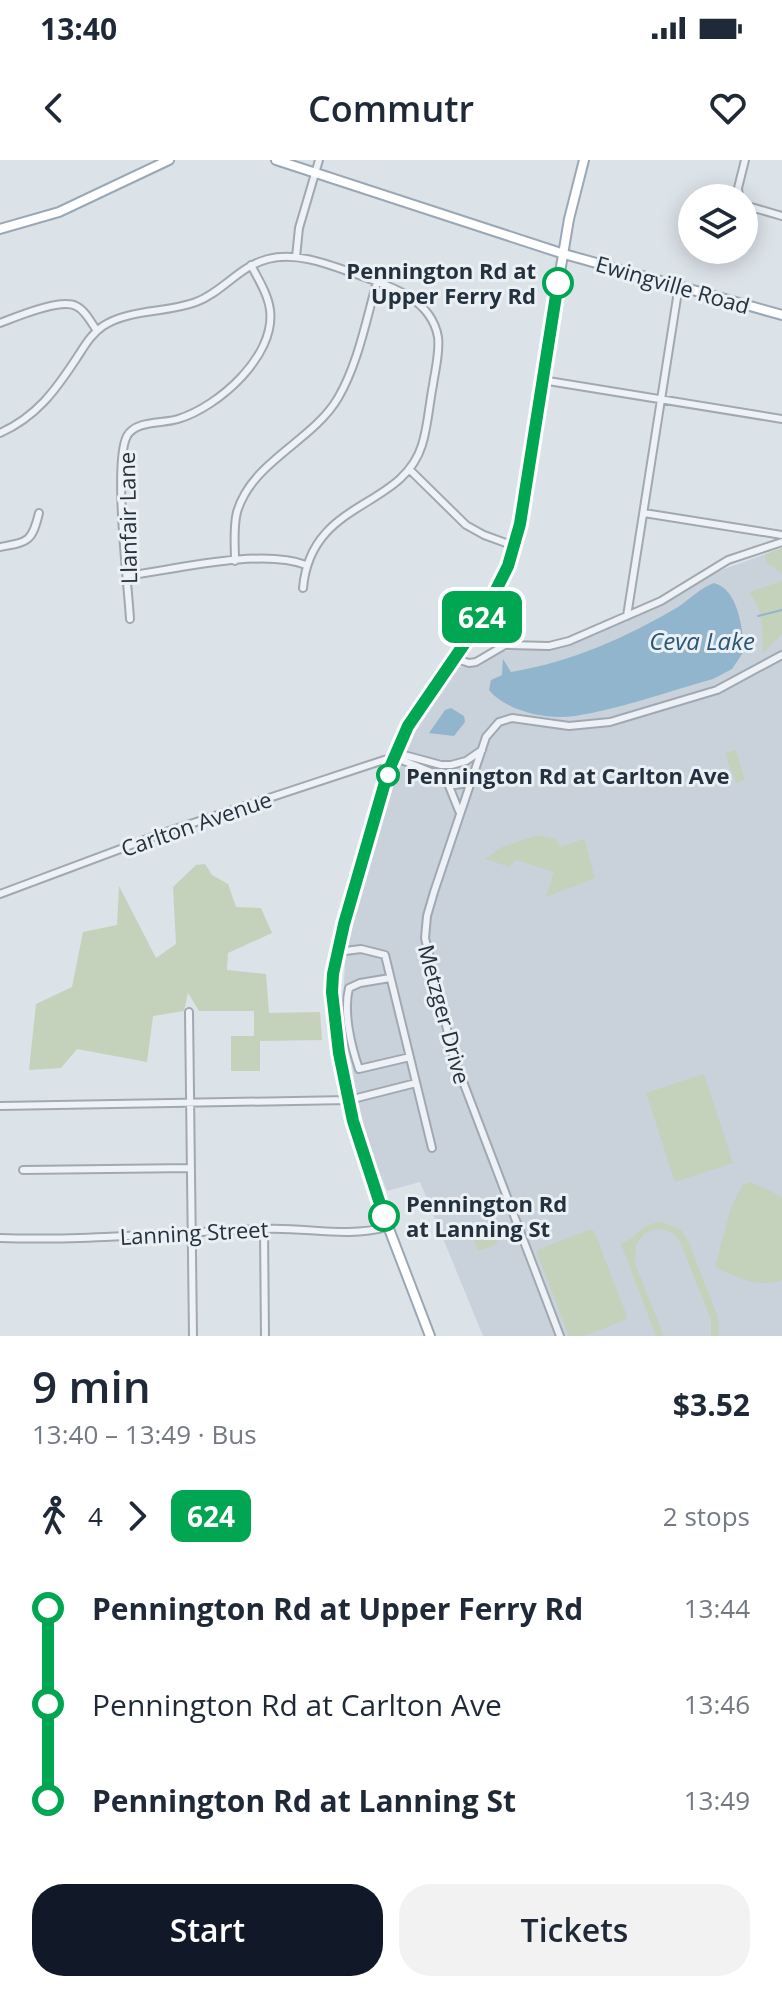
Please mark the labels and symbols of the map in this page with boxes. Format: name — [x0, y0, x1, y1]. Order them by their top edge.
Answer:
street label: Ewingville Road — [593, 248, 753, 320]
place label: Pennington Rd at Upper Ferry Rd — [346, 255, 536, 310]
marker: Pennington Rd at Upper Ferry Rd — [543, 268, 573, 298]
street label: Llanfair Lane — [111, 452, 143, 584]
line badge: 624 — [436, 591, 528, 643]
water label: Ceva Lake — [649, 624, 755, 657]
place label: Pennington Rd at Carlton Ave — [406, 760, 729, 790]
marker: Pennington Rd at Carlton Ave — [377, 764, 399, 786]
street label: Carlton Avenue — [117, 783, 275, 863]
street label: Metzger Drive — [412, 941, 478, 1087]
place label: Pennington Rd at Lanning St — [406, 1188, 567, 1243]
marker: Pennington Rd at Lanning St — [369, 1201, 399, 1231]
street label: Lanning Street — [119, 1213, 269, 1251]

